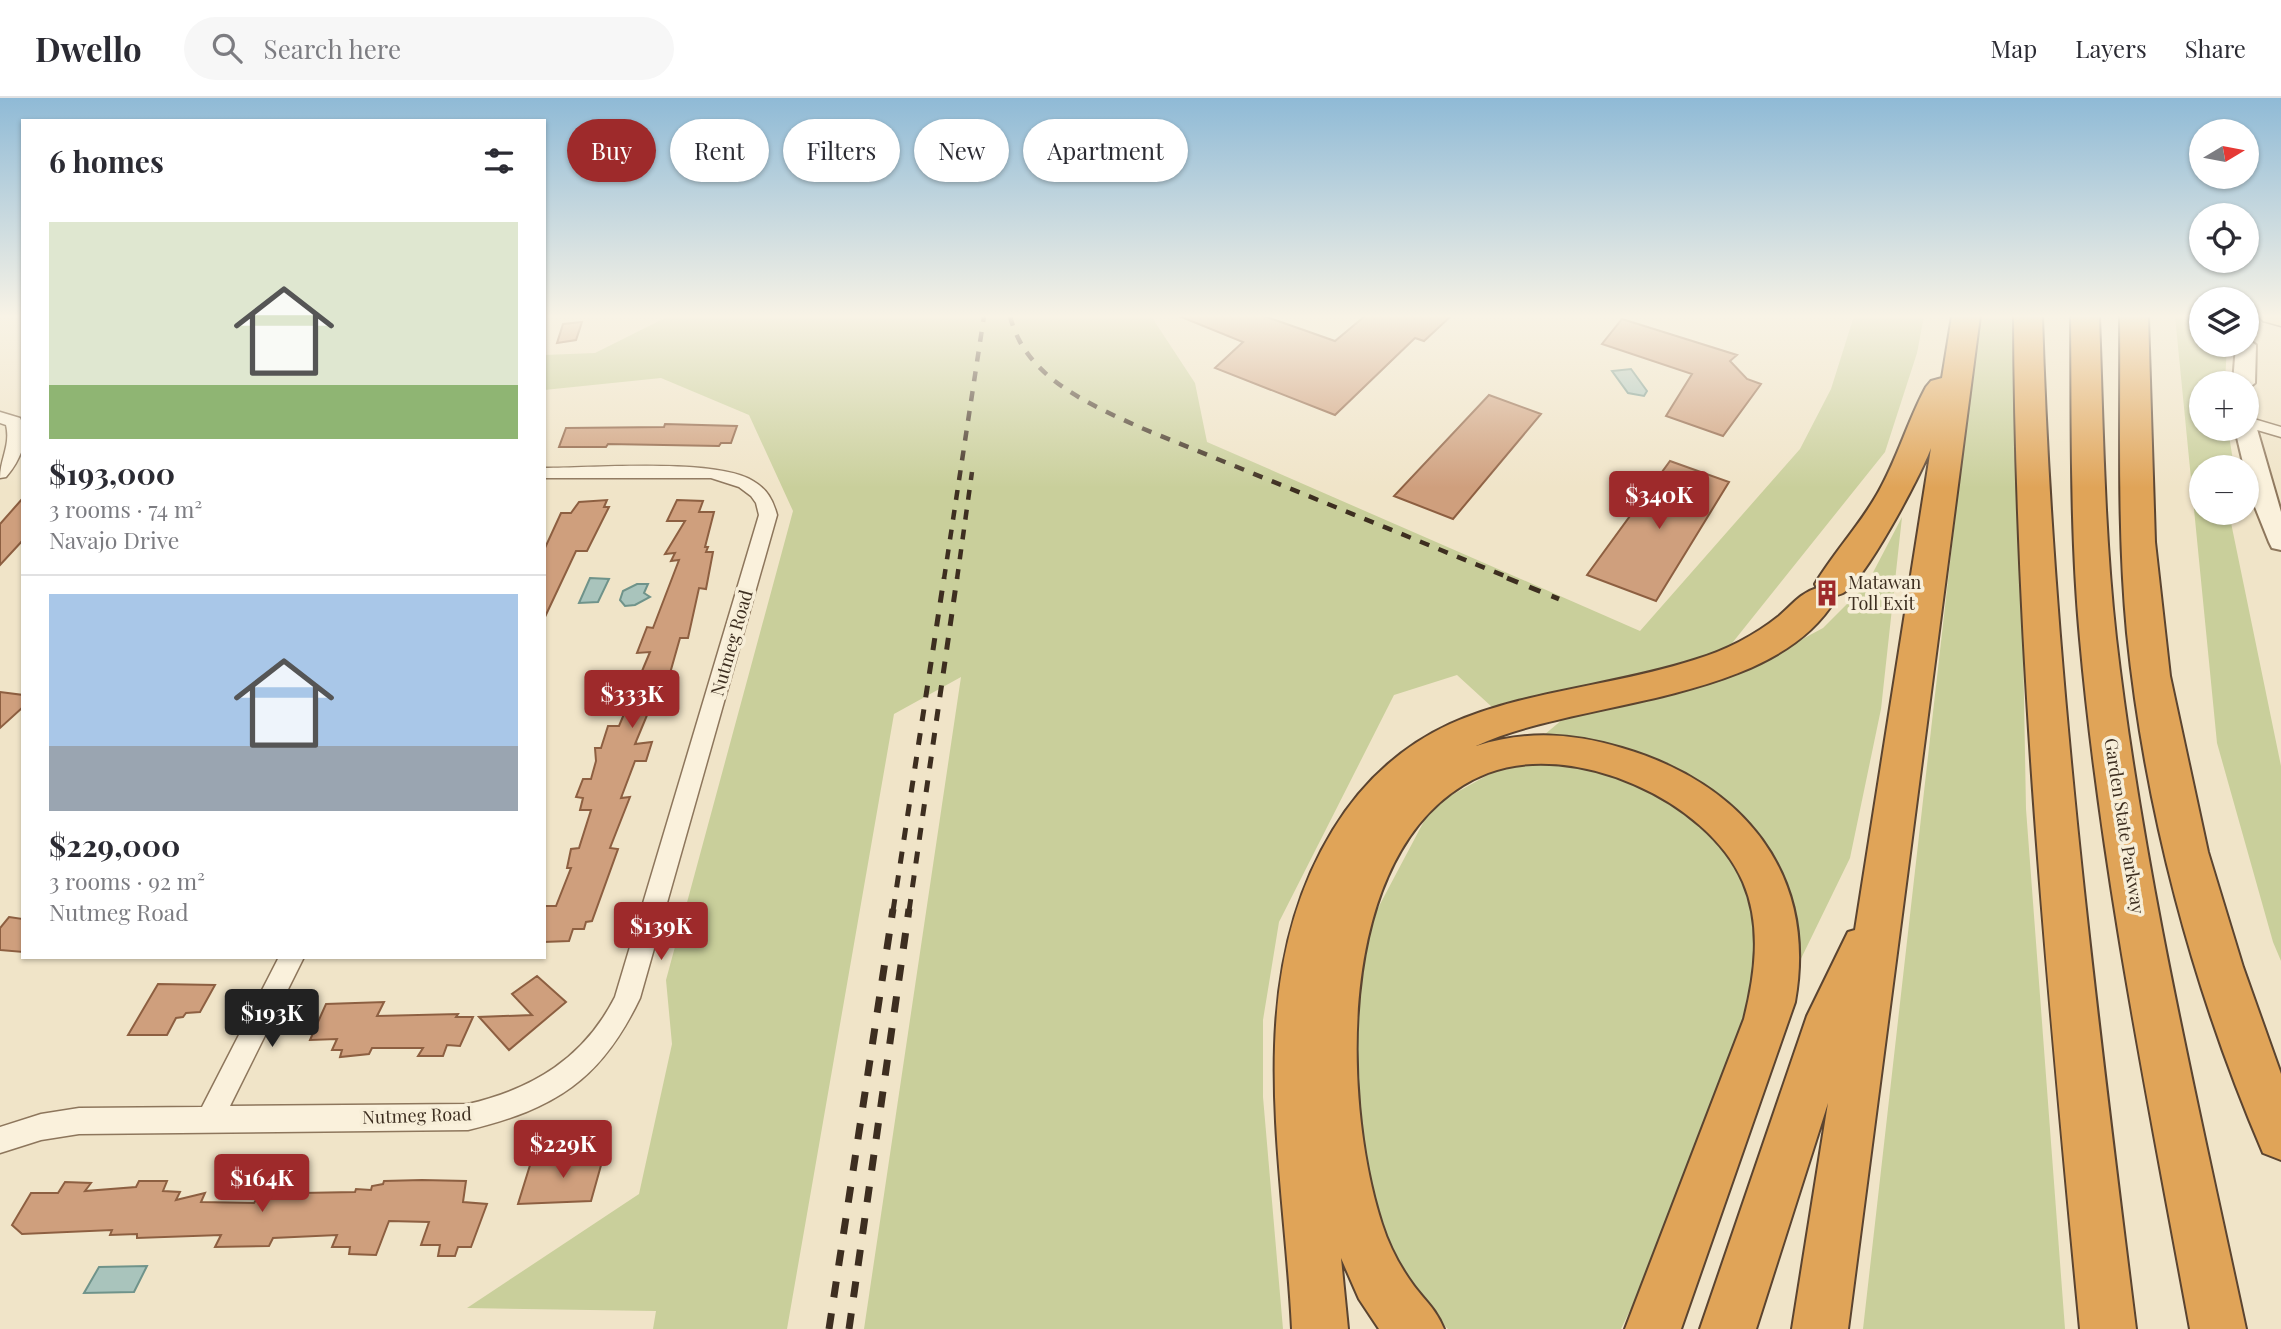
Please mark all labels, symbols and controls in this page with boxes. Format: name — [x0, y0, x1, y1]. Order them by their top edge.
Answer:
search box — [184, 17, 674, 80]
text: Dwello — [35, 26, 142, 70]
icon: search — [208, 29, 246, 67]
text: Search here — [264, 31, 401, 66]
text: Map — [1991, 32, 2037, 64]
text: Layers — [2075, 32, 2147, 64]
text: Share — [2185, 32, 2246, 64]
chip: Buy — [567, 119, 656, 182]
chip: Rent — [670, 119, 769, 182]
chip: Filters — [783, 119, 900, 182]
chip: New — [914, 119, 1009, 182]
chip: Apartment — [1023, 119, 1188, 182]
north arrow — [2189, 119, 2259, 189]
map controls — [2189, 119, 2259, 525]
text: 6 homes — [49, 141, 164, 181]
icon: filters — [480, 142, 518, 180]
button: locate — [2189, 203, 2259, 273]
icon: home — [221, 268, 347, 394]
button: layers — [2189, 287, 2259, 357]
button: + — [2189, 371, 2259, 441]
text: $193,000 — [49, 453, 175, 493]
button: − — [2189, 455, 2259, 525]
pin: $340K — [1610, 472, 1708, 531]
text: $340K — [1625, 478, 1693, 509]
text: 3 rooms · 74 m² — [49, 493, 202, 524]
text: Navajo Drive — [49, 524, 179, 555]
place label: Matawan Toll Exit — [1848, 570, 1922, 615]
building icon: Matawan Toll Exit — [1812, 578, 1842, 608]
street label: Nutmeg Road — [704, 586, 758, 699]
icon: home — [221, 640, 347, 766]
pin: $333K — [583, 670, 681, 730]
text: $333K — [600, 677, 664, 708]
street label: Garden State Parkway — [2099, 736, 2151, 915]
text: $229,000 — [49, 825, 180, 865]
text: 3 rooms · 92 m² — [49, 865, 205, 896]
text: Nutmeg Road — [49, 896, 189, 927]
pin: $139K — [612, 902, 710, 962]
text: $139K — [630, 909, 692, 940]
pin: $193K — [223, 990, 321, 1049]
text: $193K — [241, 996, 303, 1027]
street label: Nutmeg Road — [362, 1101, 473, 1129]
pin: $229K — [514, 1121, 612, 1180]
text: $229K — [530, 1127, 596, 1158]
pin: $164K — [213, 1154, 311, 1214]
text: $164K — [230, 1161, 294, 1192]

